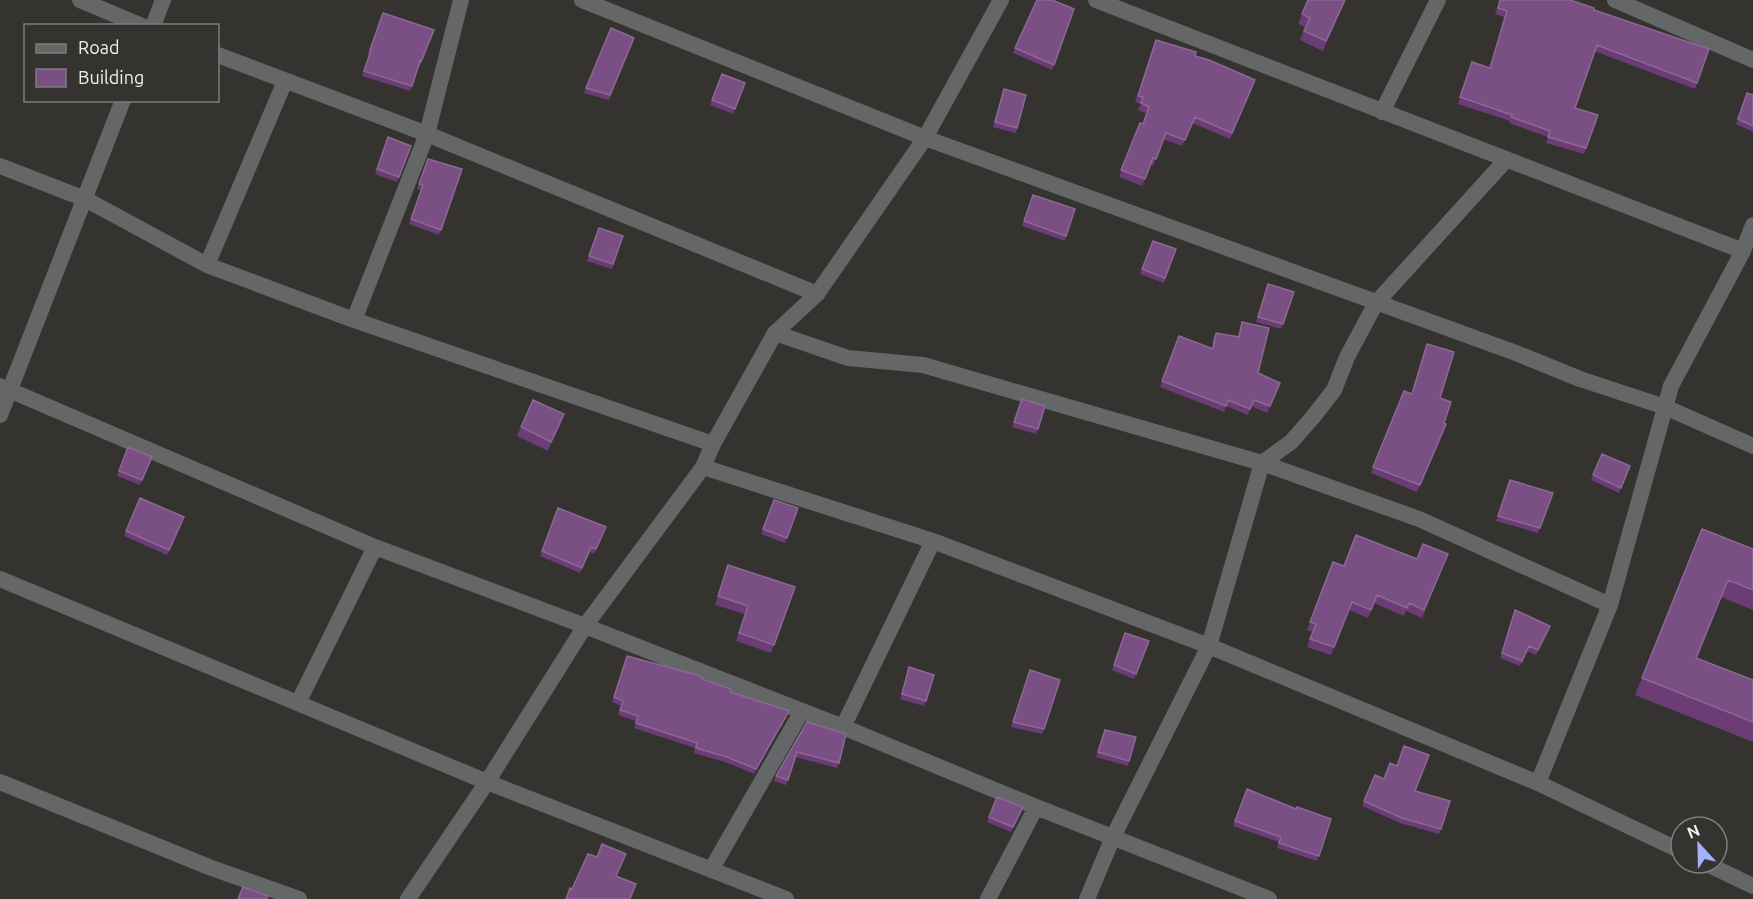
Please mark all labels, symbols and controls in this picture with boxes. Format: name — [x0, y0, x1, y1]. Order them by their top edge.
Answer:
legend — [24, 24, 219, 102]
text: Road — [78, 37, 120, 57]
text: Building — [78, 67, 144, 87]
north arrow — [1669, 815, 1729, 875]
text: N — [1684, 821, 1702, 842]

